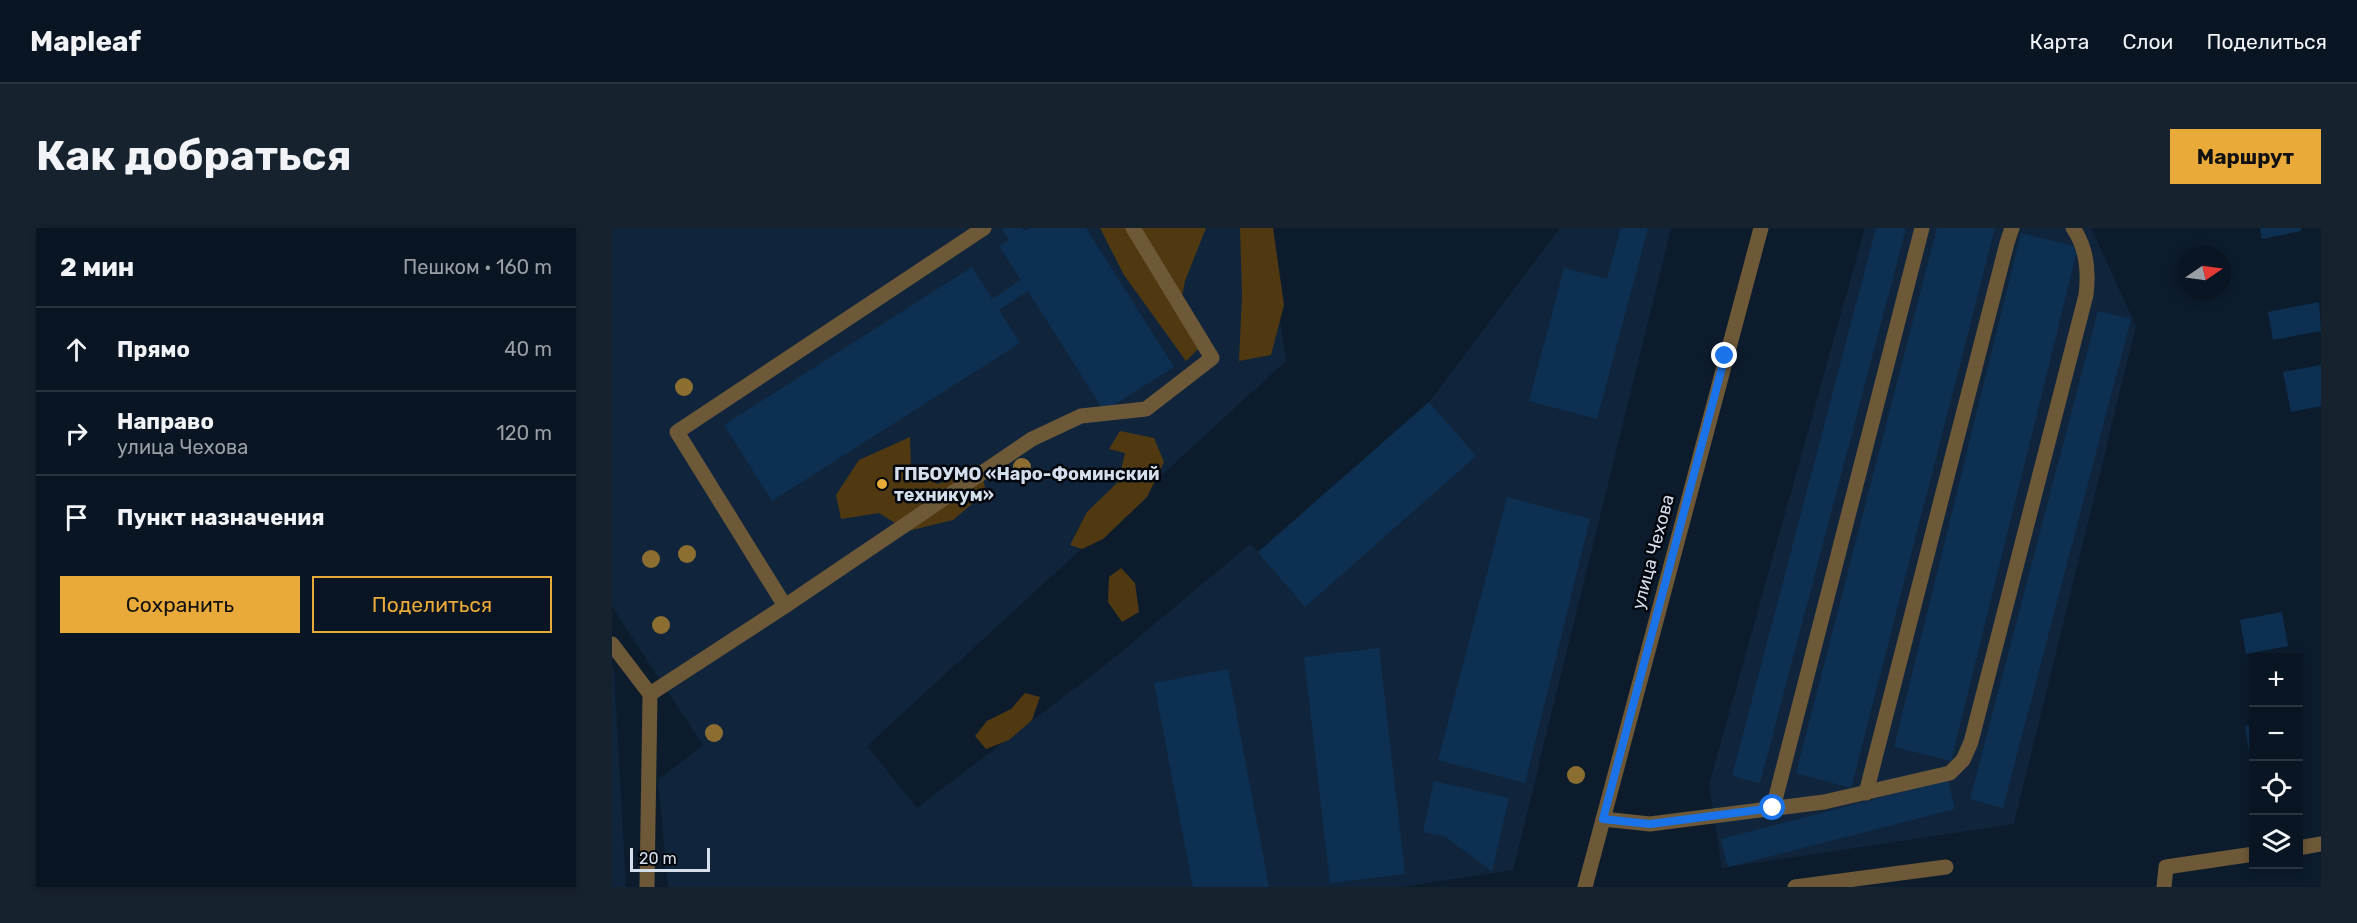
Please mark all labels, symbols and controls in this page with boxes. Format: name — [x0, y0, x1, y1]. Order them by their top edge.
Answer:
text: Mapleaf — [30, 25, 141, 58]
text: Карта — [2029, 29, 2089, 54]
text: Слои — [2122, 29, 2173, 54]
text: Поделиться — [2206, 29, 2327, 54]
button: Маршрут — [2170, 129, 2321, 184]
text: Как добраться — [36, 131, 352, 181]
north arrow — [2177, 246, 2231, 300]
text: 2 мин — [60, 252, 134, 283]
text: Пешком · 160 m — [403, 255, 552, 279]
icon: ahead — [60, 333, 93, 366]
text: Прямо — [117, 336, 190, 363]
text: 40 m — [504, 337, 552, 361]
route end — [1711, 342, 1737, 368]
text: Направо — [117, 408, 214, 435]
icon: right — [60, 417, 93, 450]
text: 120 m — [496, 421, 552, 445]
text: улица Чехова — [117, 435, 248, 459]
place label: ГПБОУМО «Наро-Фоминский техникум» — [894, 463, 1160, 506]
marker: ГПБОУМО «Наро-Фоминский техникум» — [875, 477, 889, 491]
street label: улица Чехова — [1627, 492, 1679, 612]
icon: arrive — [60, 501, 93, 534]
text: Пункт назначения — [117, 504, 325, 531]
button: Сохранить — [60, 576, 300, 633]
button: Поделиться — [312, 576, 552, 633]
map controls — [2249, 653, 2303, 869]
button: + — [2249, 653, 2303, 707]
button: − — [2249, 707, 2303, 761]
button: locate — [2249, 761, 2303, 815]
route start — [1759, 794, 1785, 820]
button: layers — [2249, 815, 2303, 869]
scale bar — [630, 845, 710, 872]
text: 20 m — [639, 849, 677, 868]

